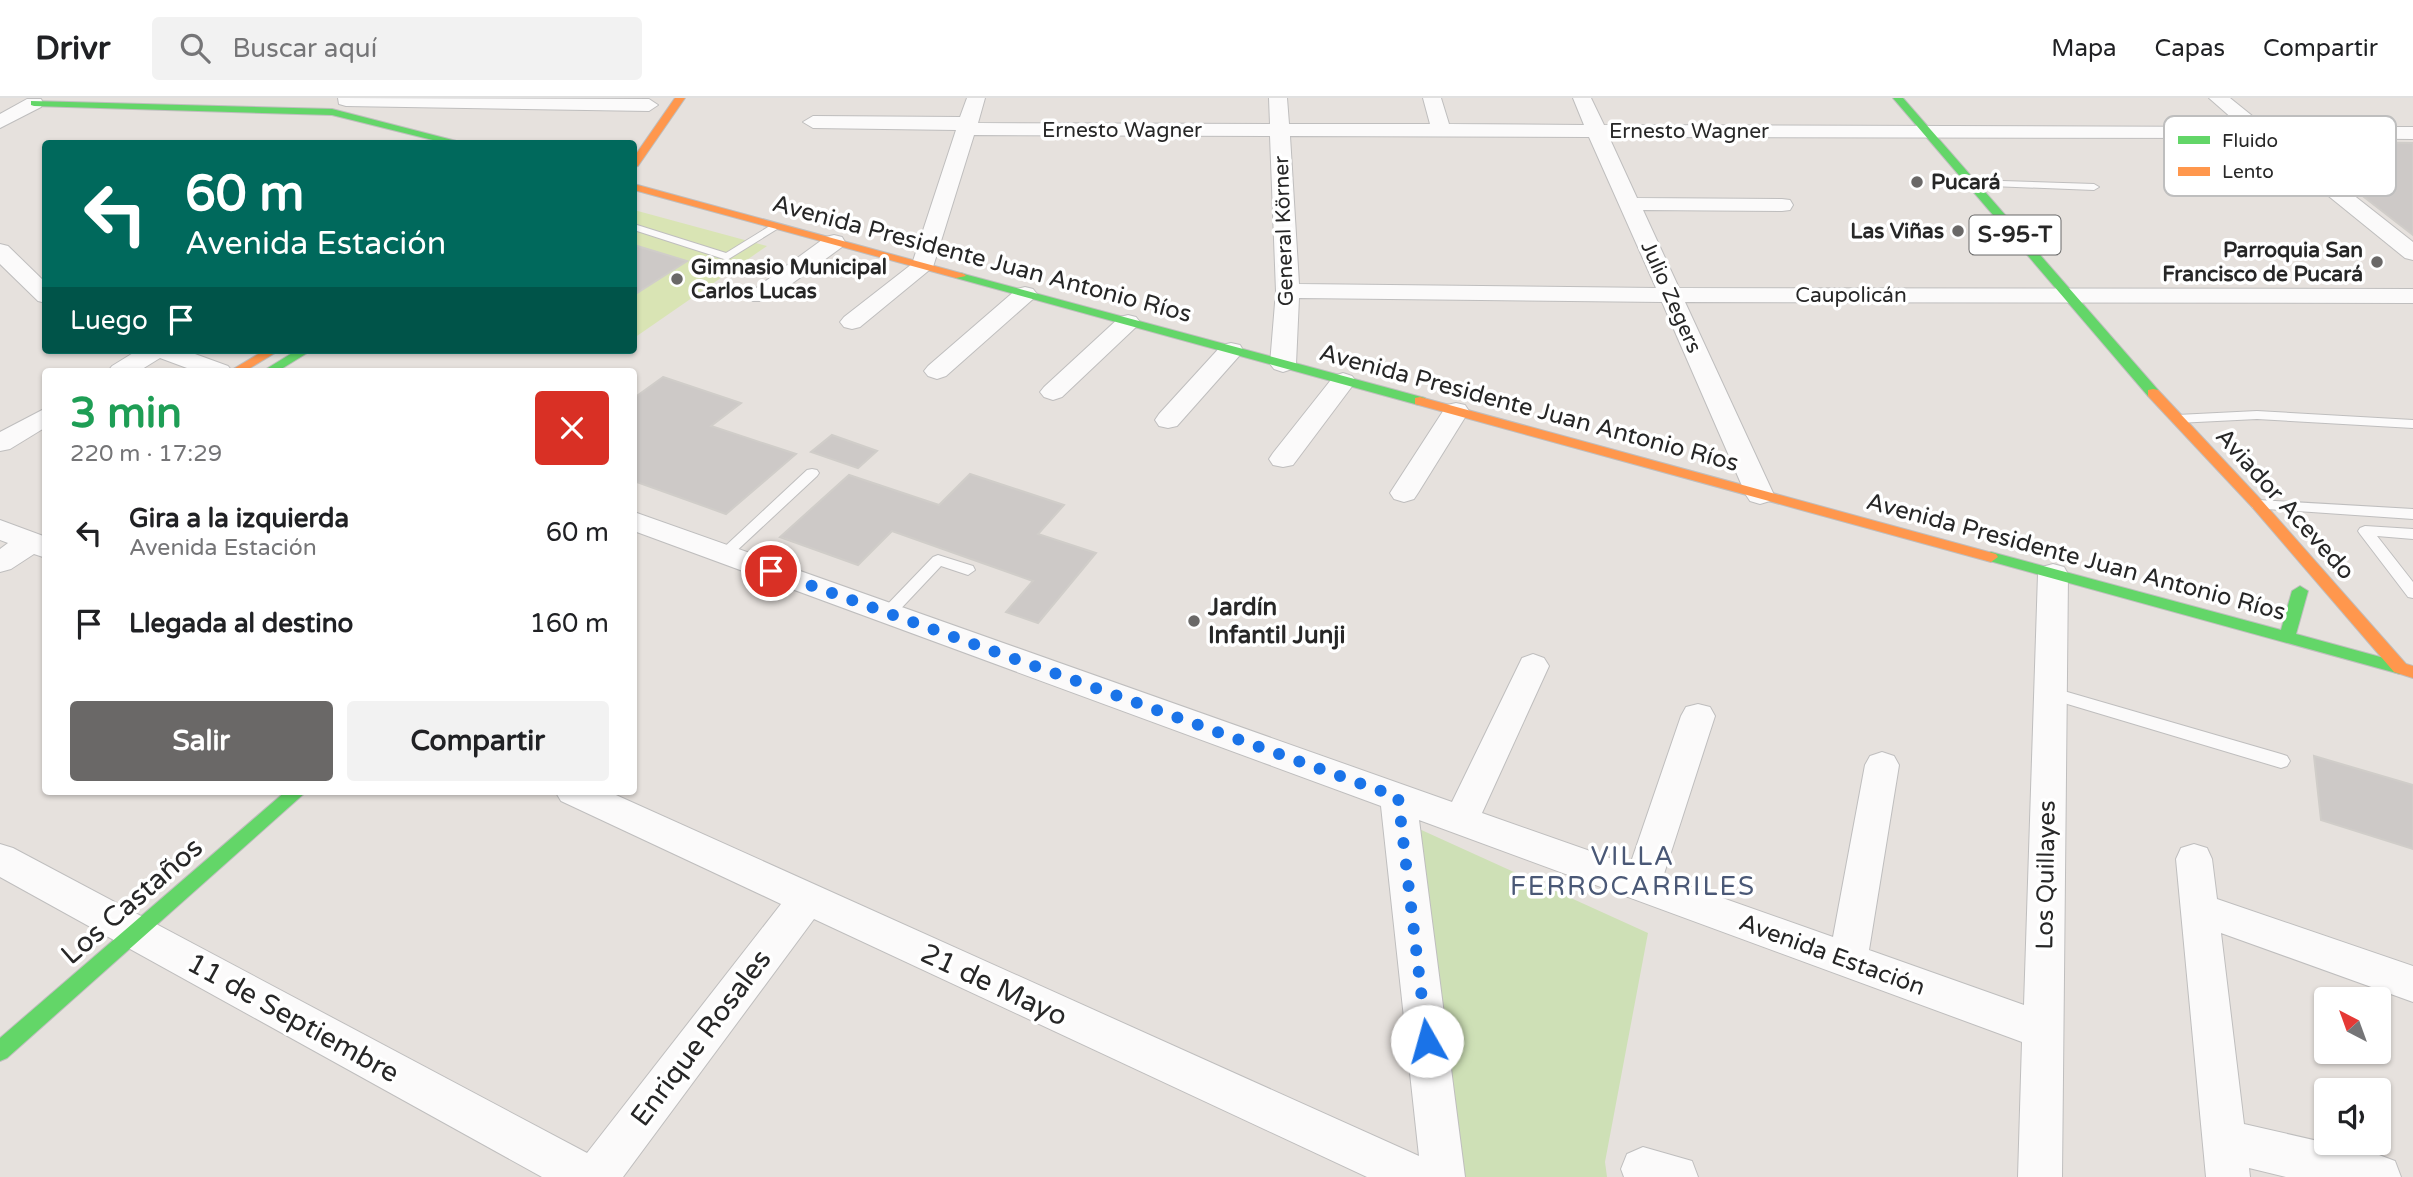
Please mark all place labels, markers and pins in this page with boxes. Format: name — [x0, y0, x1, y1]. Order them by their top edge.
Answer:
place label: Pucará — [1931, 170, 2001, 195]
marker: Pucará — [1909, 174, 1925, 190]
place label: Las Viñas — [1850, 219, 1944, 244]
marker: Las Viñas — [1950, 223, 1966, 239]
place label: Parroquia San Francisco de Pucará — [2162, 238, 2363, 287]
marker: Parroquia San Francisco de Pucará — [2369, 254, 2385, 270]
place label: Gimnasio Municipal Carlos Lucas — [691, 255, 887, 304]
marker: Gimnasio Municipal Carlos Lucas — [669, 271, 685, 287]
pin — [741, 541, 801, 601]
place label: Jardín Infantil Junji — [1207, 593, 1345, 650]
marker: Jardín Infantil Junji — [1186, 613, 1202, 629]

